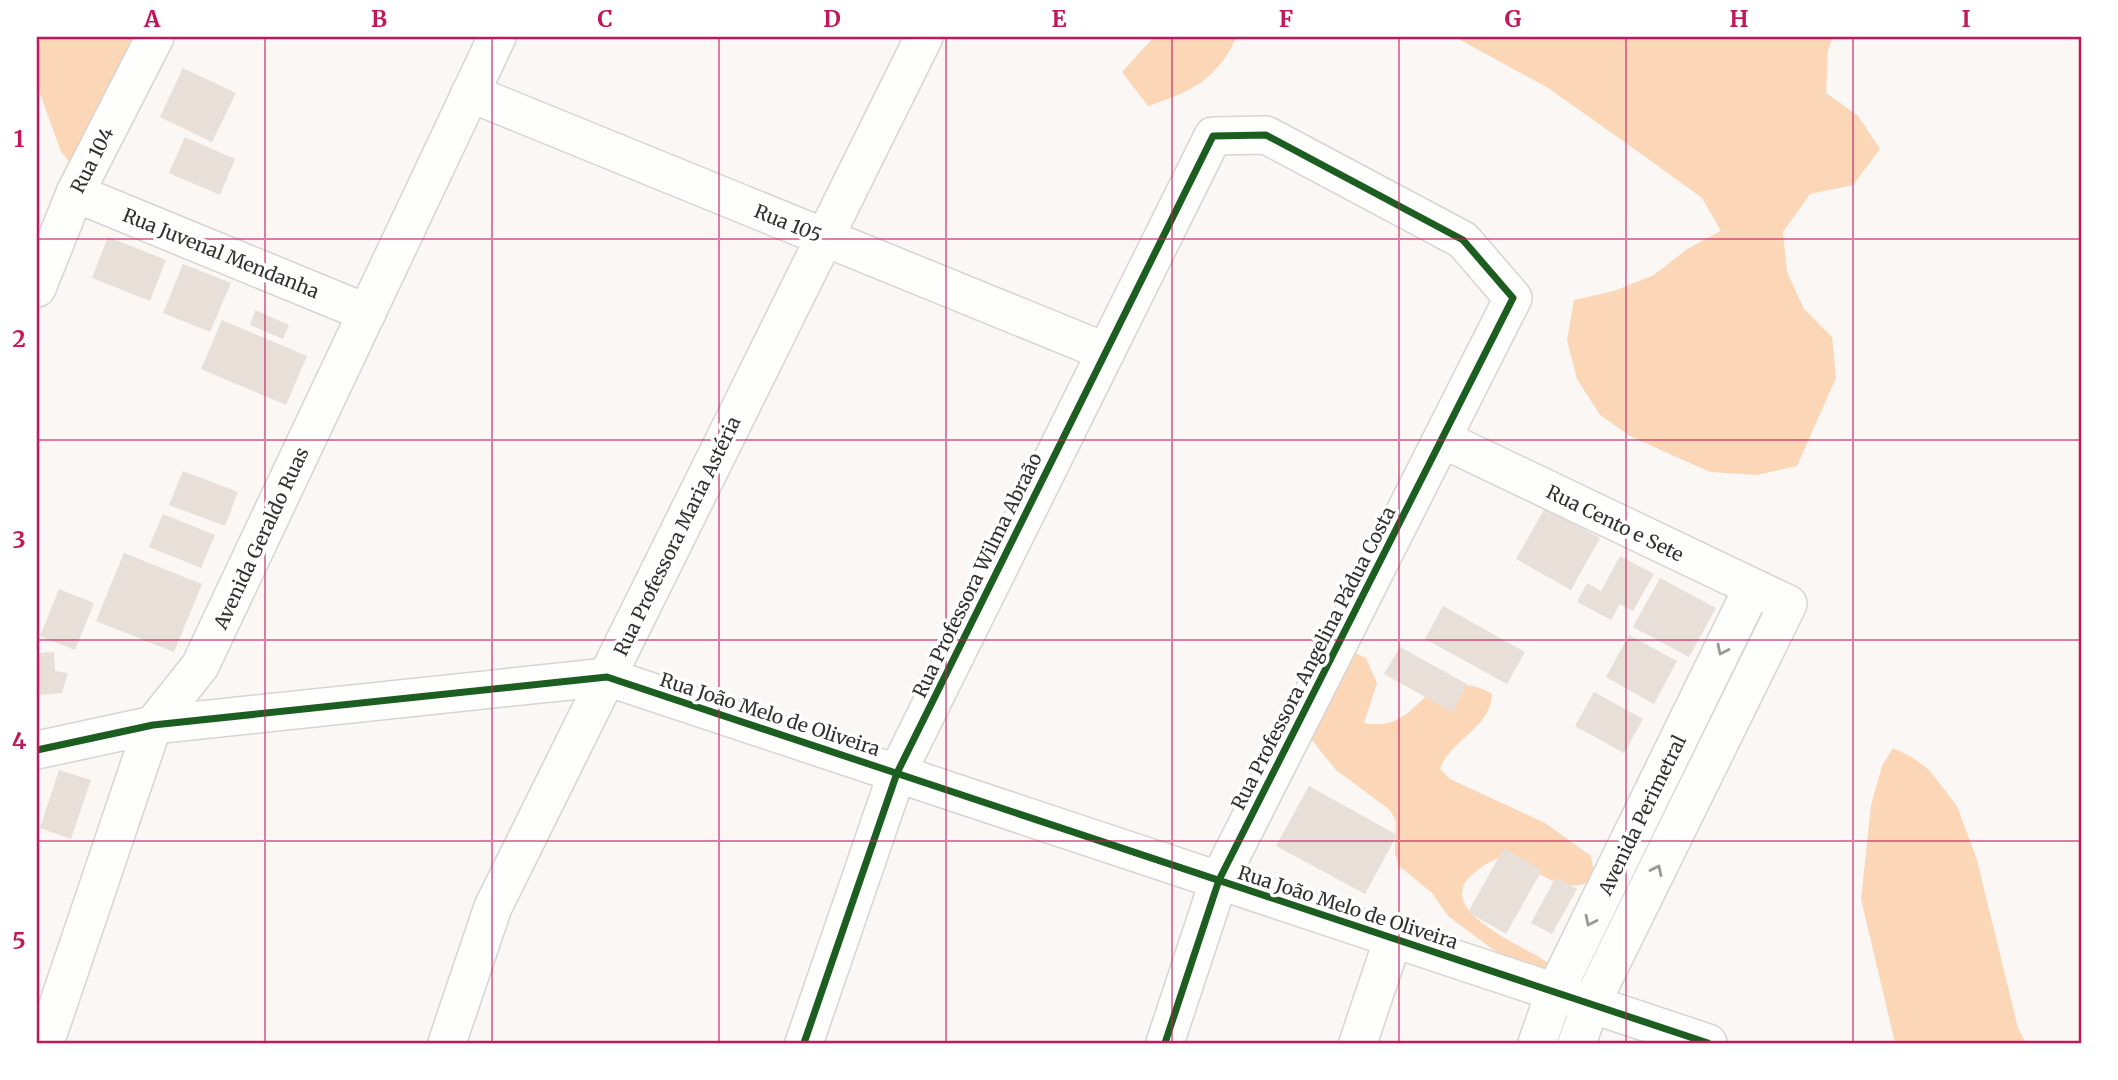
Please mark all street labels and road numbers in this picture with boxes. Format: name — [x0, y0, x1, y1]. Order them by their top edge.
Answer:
street label: Rua 104 — [65, 123, 119, 197]
street label: Rua 105 — [751, 199, 825, 247]
street label: Rua Juvenal Mendanha — [119, 203, 323, 303]
street label: Rua Professora Maria Astéria — [608, 412, 746, 660]
street label: Avenida Geraldo Ruas — [208, 443, 314, 634]
street label: Rua Professora Wilma Abraão — [907, 449, 1047, 701]
street label: Rua Cento e Sete — [1543, 479, 1687, 567]
street label: Rua Professora Angelina Pádua Costa — [1226, 502, 1400, 814]
street label: Rua João Melo de Oliveira — [657, 667, 883, 761]
street label: Avenida Perimetral — [1592, 731, 1691, 900]
street label: Rua João Melo de Oliveira — [1235, 860, 1461, 954]

